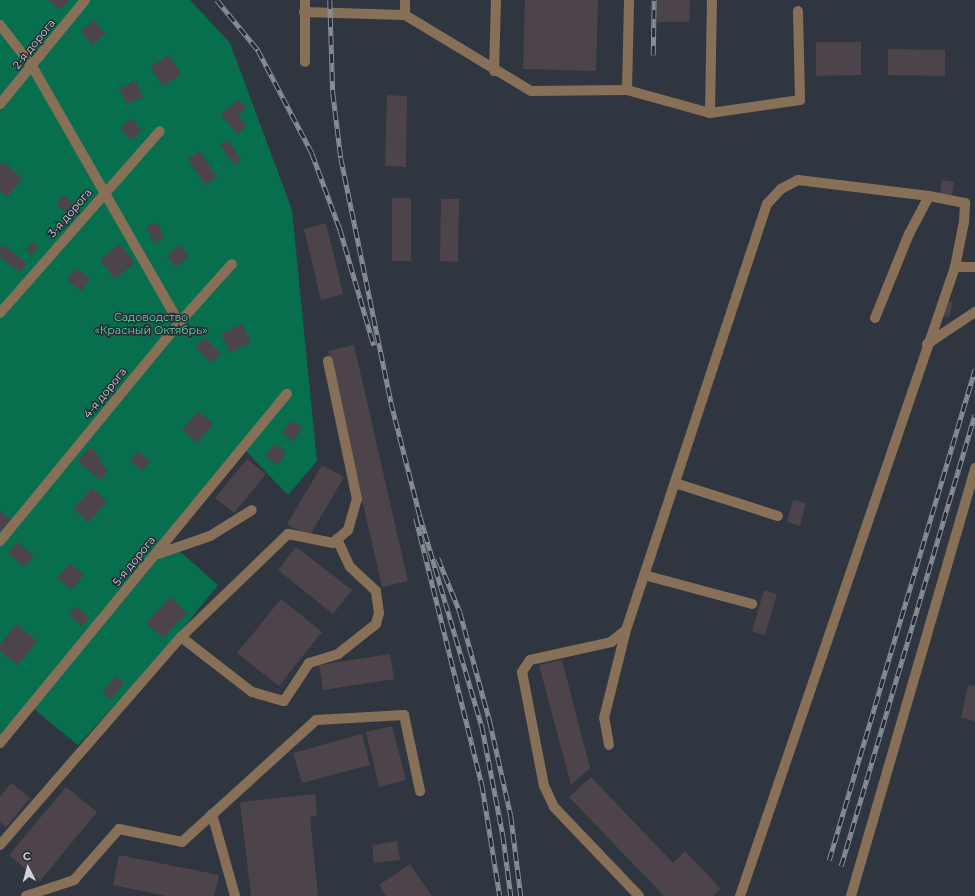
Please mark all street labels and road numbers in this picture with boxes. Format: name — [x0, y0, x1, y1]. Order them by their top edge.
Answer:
street label: 2-я дорога — [10, 17, 58, 71]
street label: 3-я дорога — [45, 186, 95, 240]
street label: 4-я дорога — [81, 365, 129, 421]
street label: 5-я дорога — [110, 534, 158, 588]

